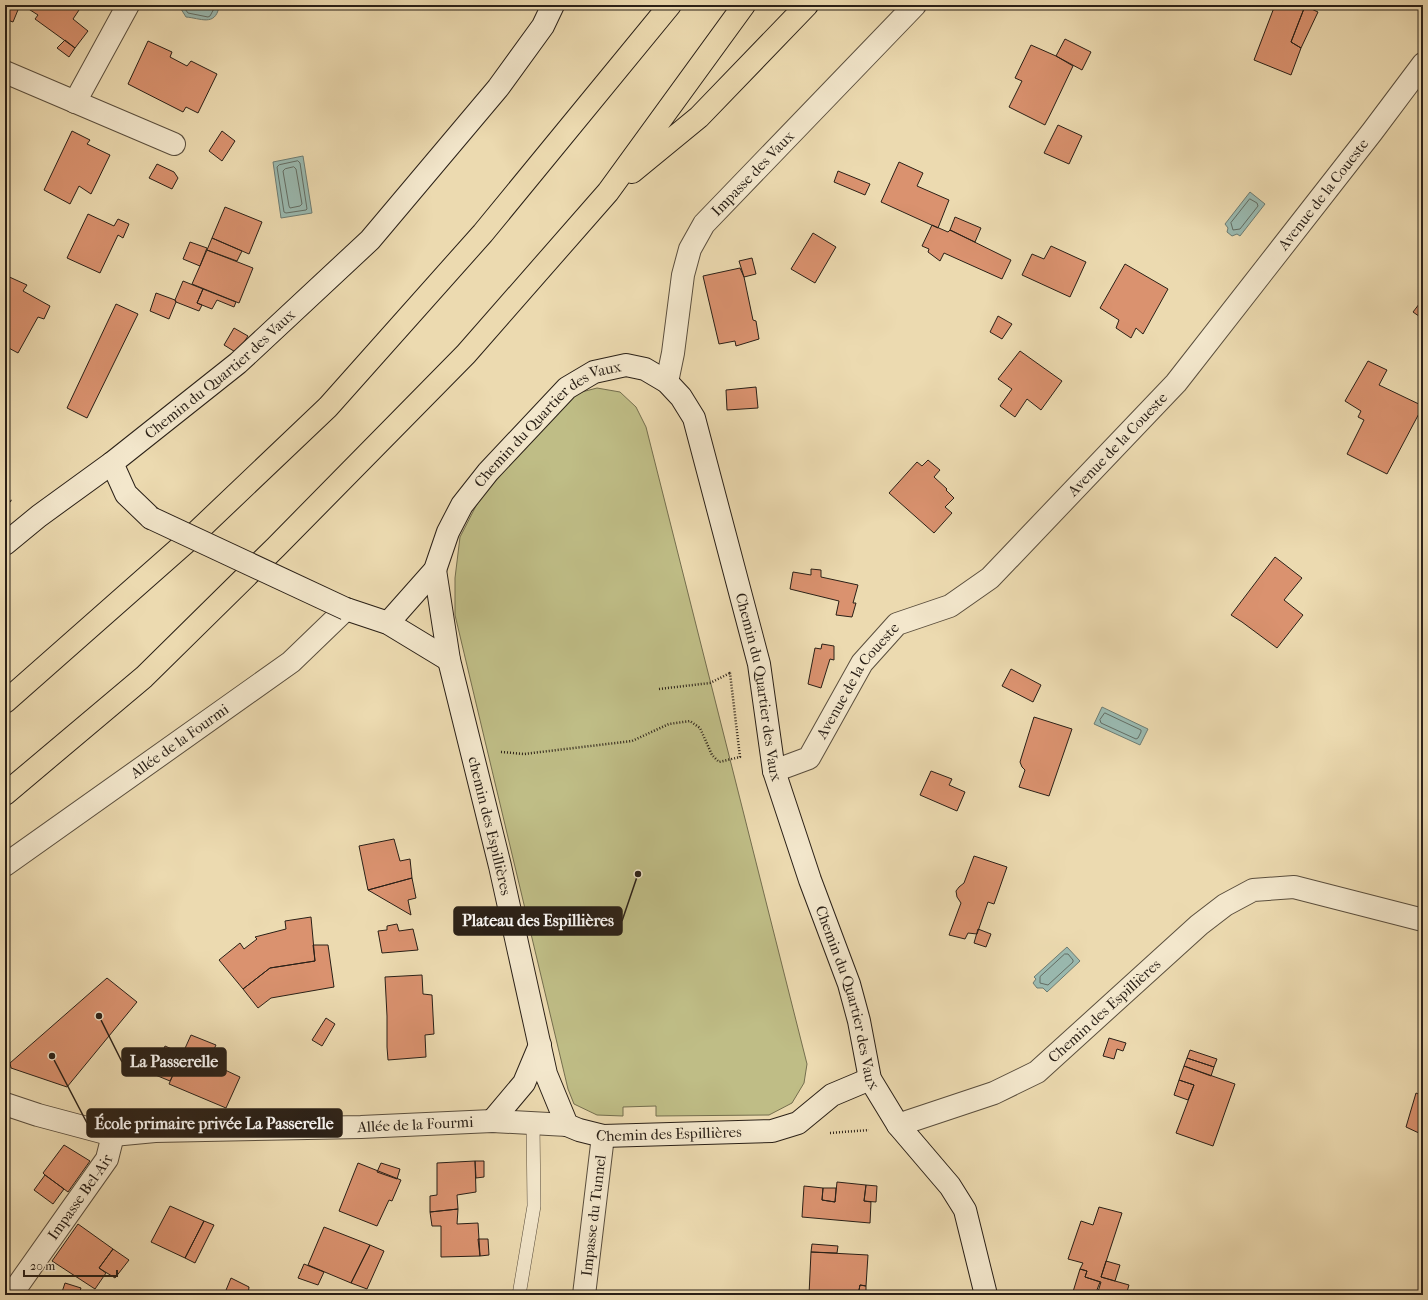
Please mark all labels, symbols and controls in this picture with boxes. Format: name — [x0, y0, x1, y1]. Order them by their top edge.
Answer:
street label: Impasse des Vaux — [707, 127, 798, 220]
street label: Avenue de la Coueste — [1273, 135, 1373, 255]
street label: Chemin du Quartier des Vaux — [141, 306, 299, 443]
street label: Chemin du Quartier des Vaux — [470, 357, 623, 491]
street label: Avenue de la Coueste — [1063, 388, 1172, 501]
street label: Chemin du Quartier des Vaux — [732, 591, 786, 784]
street label: Avenue de la Coueste — [812, 618, 903, 743]
street label: Allée de la Fourmi — [126, 700, 233, 783]
street label: chemin des Espillières — [464, 755, 515, 897]
street label: Chemin du Quartier des Vaux — [811, 903, 883, 1093]
callout: Plateau des Espillières — [454, 907, 622, 935]
text: Plateau des Espillières — [462, 911, 614, 931]
street label: Chemin des Espillières — [1044, 955, 1165, 1066]
callout: La Passerelle — [122, 1048, 226, 1076]
text: La Passerelle — [130, 1052, 218, 1071]
callout: École primaire privée La Passerelle — [87, 1109, 342, 1137]
text: École primaire privée La Passerelle — [94, 1113, 334, 1134]
street label: Allée de la Fourmi — [356, 1113, 474, 1136]
street label: Chemin des Espillières — [594, 1123, 742, 1145]
street label: Impasse Bel-Air — [44, 1152, 117, 1243]
street label: Impasse du Tunnel — [577, 1154, 610, 1277]
scale bar — [24, 1252, 117, 1278]
text: 20 m — [30, 1259, 55, 1273]

